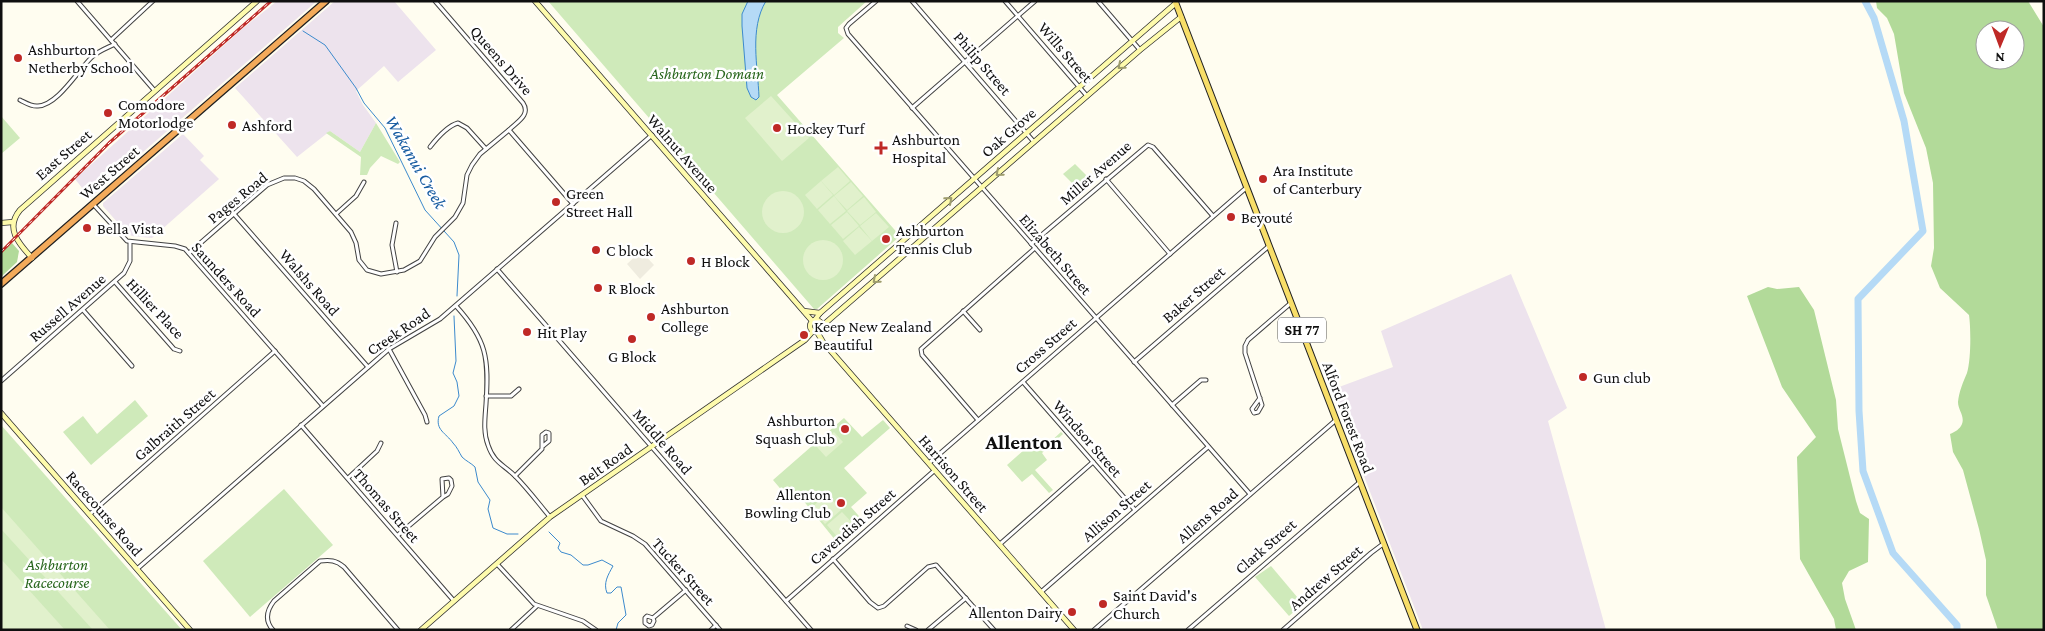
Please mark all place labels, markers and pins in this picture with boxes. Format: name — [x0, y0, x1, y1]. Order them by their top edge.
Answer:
place label: Ashburton Netherby School — [28, 41, 133, 77]
marker: Ashburton Netherby School — [12, 52, 24, 64]
place label: Comodore Motorlodge — [118, 96, 193, 132]
marker: Comodore Motorlodge — [102, 107, 114, 119]
place label: Ashford — [242, 117, 293, 134]
marker: Ashford — [226, 119, 238, 131]
place label: Hockey Turf — [787, 120, 866, 138]
marker: Hockey Turf — [771, 122, 783, 134]
place label: Ashburton Hospital — [892, 131, 960, 167]
marker: Ashburton Hospital — [874, 141, 888, 155]
place label: Ara Institute of Canterbury — [1273, 162, 1362, 198]
marker: Ara Institute of Canterbury — [1257, 173, 1269, 185]
place label: Green Street Hall — [566, 185, 633, 220]
marker: Green Street Hall — [550, 196, 562, 208]
place label: Beyouté — [1241, 209, 1293, 227]
marker: Beyouté — [1225, 211, 1237, 223]
place label: Bella Vista — [97, 220, 164, 237]
marker: Bella Vista — [81, 222, 93, 234]
place label: Ashburton Tennis Club — [896, 222, 972, 257]
marker: Ashburton Tennis Club — [880, 233, 892, 245]
place label: C block — [606, 242, 653, 259]
marker: C block — [590, 244, 602, 256]
place label: H Block — [701, 253, 750, 270]
marker: H Block — [685, 255, 697, 267]
place label: R Block — [608, 280, 655, 297]
marker: R Block — [592, 282, 604, 294]
place label: Ashburton College — [661, 300, 729, 336]
marker: Ashburton College — [645, 311, 657, 323]
place label: Keep New Zealand Beautiful — [814, 318, 933, 353]
place label: Hit Play — [537, 324, 588, 342]
marker: Hit Play — [521, 326, 533, 338]
marker: Keep New Zealand Beautiful — [798, 329, 810, 341]
marker: G Block — [626, 333, 638, 345]
place label: G Block — [608, 348, 656, 365]
place label: Gun club — [1593, 369, 1651, 386]
marker: Gun club — [1577, 371, 1589, 383]
place label: Ashburton Squash Club — [755, 412, 835, 448]
marker: Ashburton Squash Club — [839, 423, 851, 435]
place label: Allenton Bowling Club — [745, 486, 831, 522]
marker: Allenton Bowling Club — [835, 497, 847, 509]
place label: Saint David's Church — [1113, 587, 1197, 622]
marker: Saint David's Church — [1097, 598, 1109, 610]
place label: Allenton Dairy — [969, 604, 1063, 622]
marker: Allenton Dairy — [1066, 606, 1078, 618]

